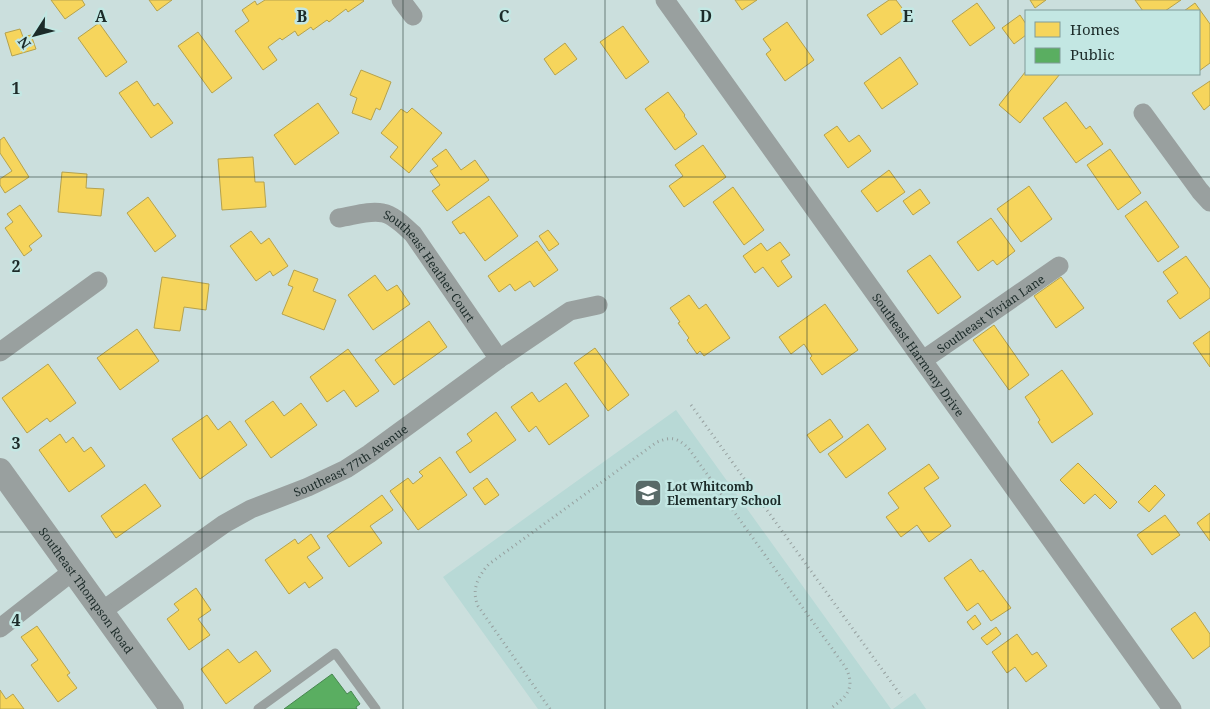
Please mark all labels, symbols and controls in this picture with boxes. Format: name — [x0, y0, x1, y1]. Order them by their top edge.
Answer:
text: A — [95, 5, 108, 27]
text: B — [297, 5, 308, 27]
text: C — [499, 5, 510, 27]
text: D — [700, 5, 712, 27]
text: E — [903, 5, 913, 27]
north arrow — [10, 10, 60, 60]
legend — [1025, 10, 1200, 75]
text: Homes — [1070, 19, 1120, 39]
text: N — [13, 33, 35, 53]
text: Public — [1070, 44, 1115, 64]
text: 1 — [11, 77, 21, 99]
street label: Southeast Heather Court — [381, 205, 479, 325]
text: 2 — [11, 255, 21, 277]
street label: Southeast Vivian Lane — [933, 270, 1048, 357]
street label: Southeast Harmony Drive — [869, 289, 969, 420]
street label: Southeast 77th Avenue — [291, 420, 411, 500]
text: 3 — [11, 432, 21, 454]
school or university icon: Lot Whitcomb Elementary School — [633, 478, 663, 508]
place label: Lot Whitcomb Elementary School — [667, 478, 782, 509]
street label: Southeast Thompson Road — [35, 524, 138, 657]
text: 4 — [11, 609, 21, 631]

